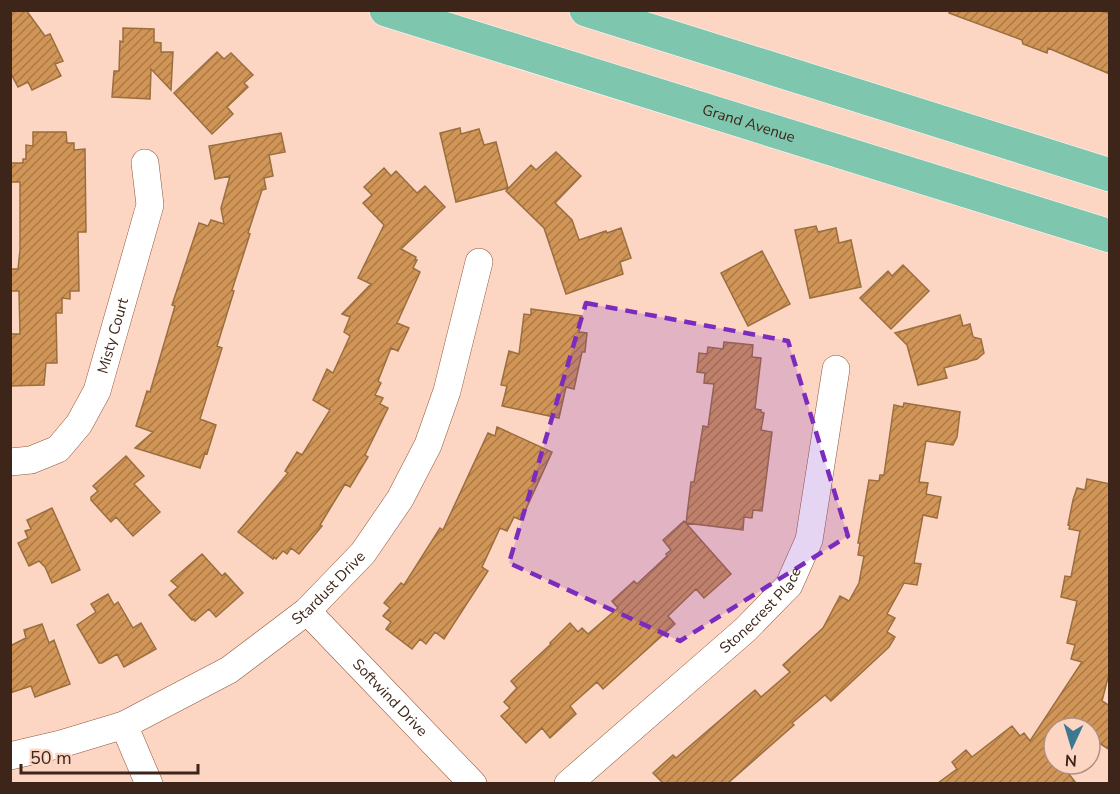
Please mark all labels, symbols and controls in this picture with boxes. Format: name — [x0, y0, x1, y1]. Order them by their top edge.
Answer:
street label: Grand Avenue — [700, 99, 798, 147]
street label: Misty Court — [92, 295, 133, 376]
street label: Stardust Drive — [287, 547, 370, 629]
street label: Stonecrest Place — [715, 564, 806, 658]
street label: Softwind Drive — [348, 654, 432, 741]
north arrow — [1042, 716, 1102, 776]
scale bar — [21, 737, 198, 775]
text: 50 m — [30, 746, 72, 770]
text: N — [1064, 749, 1078, 771]

